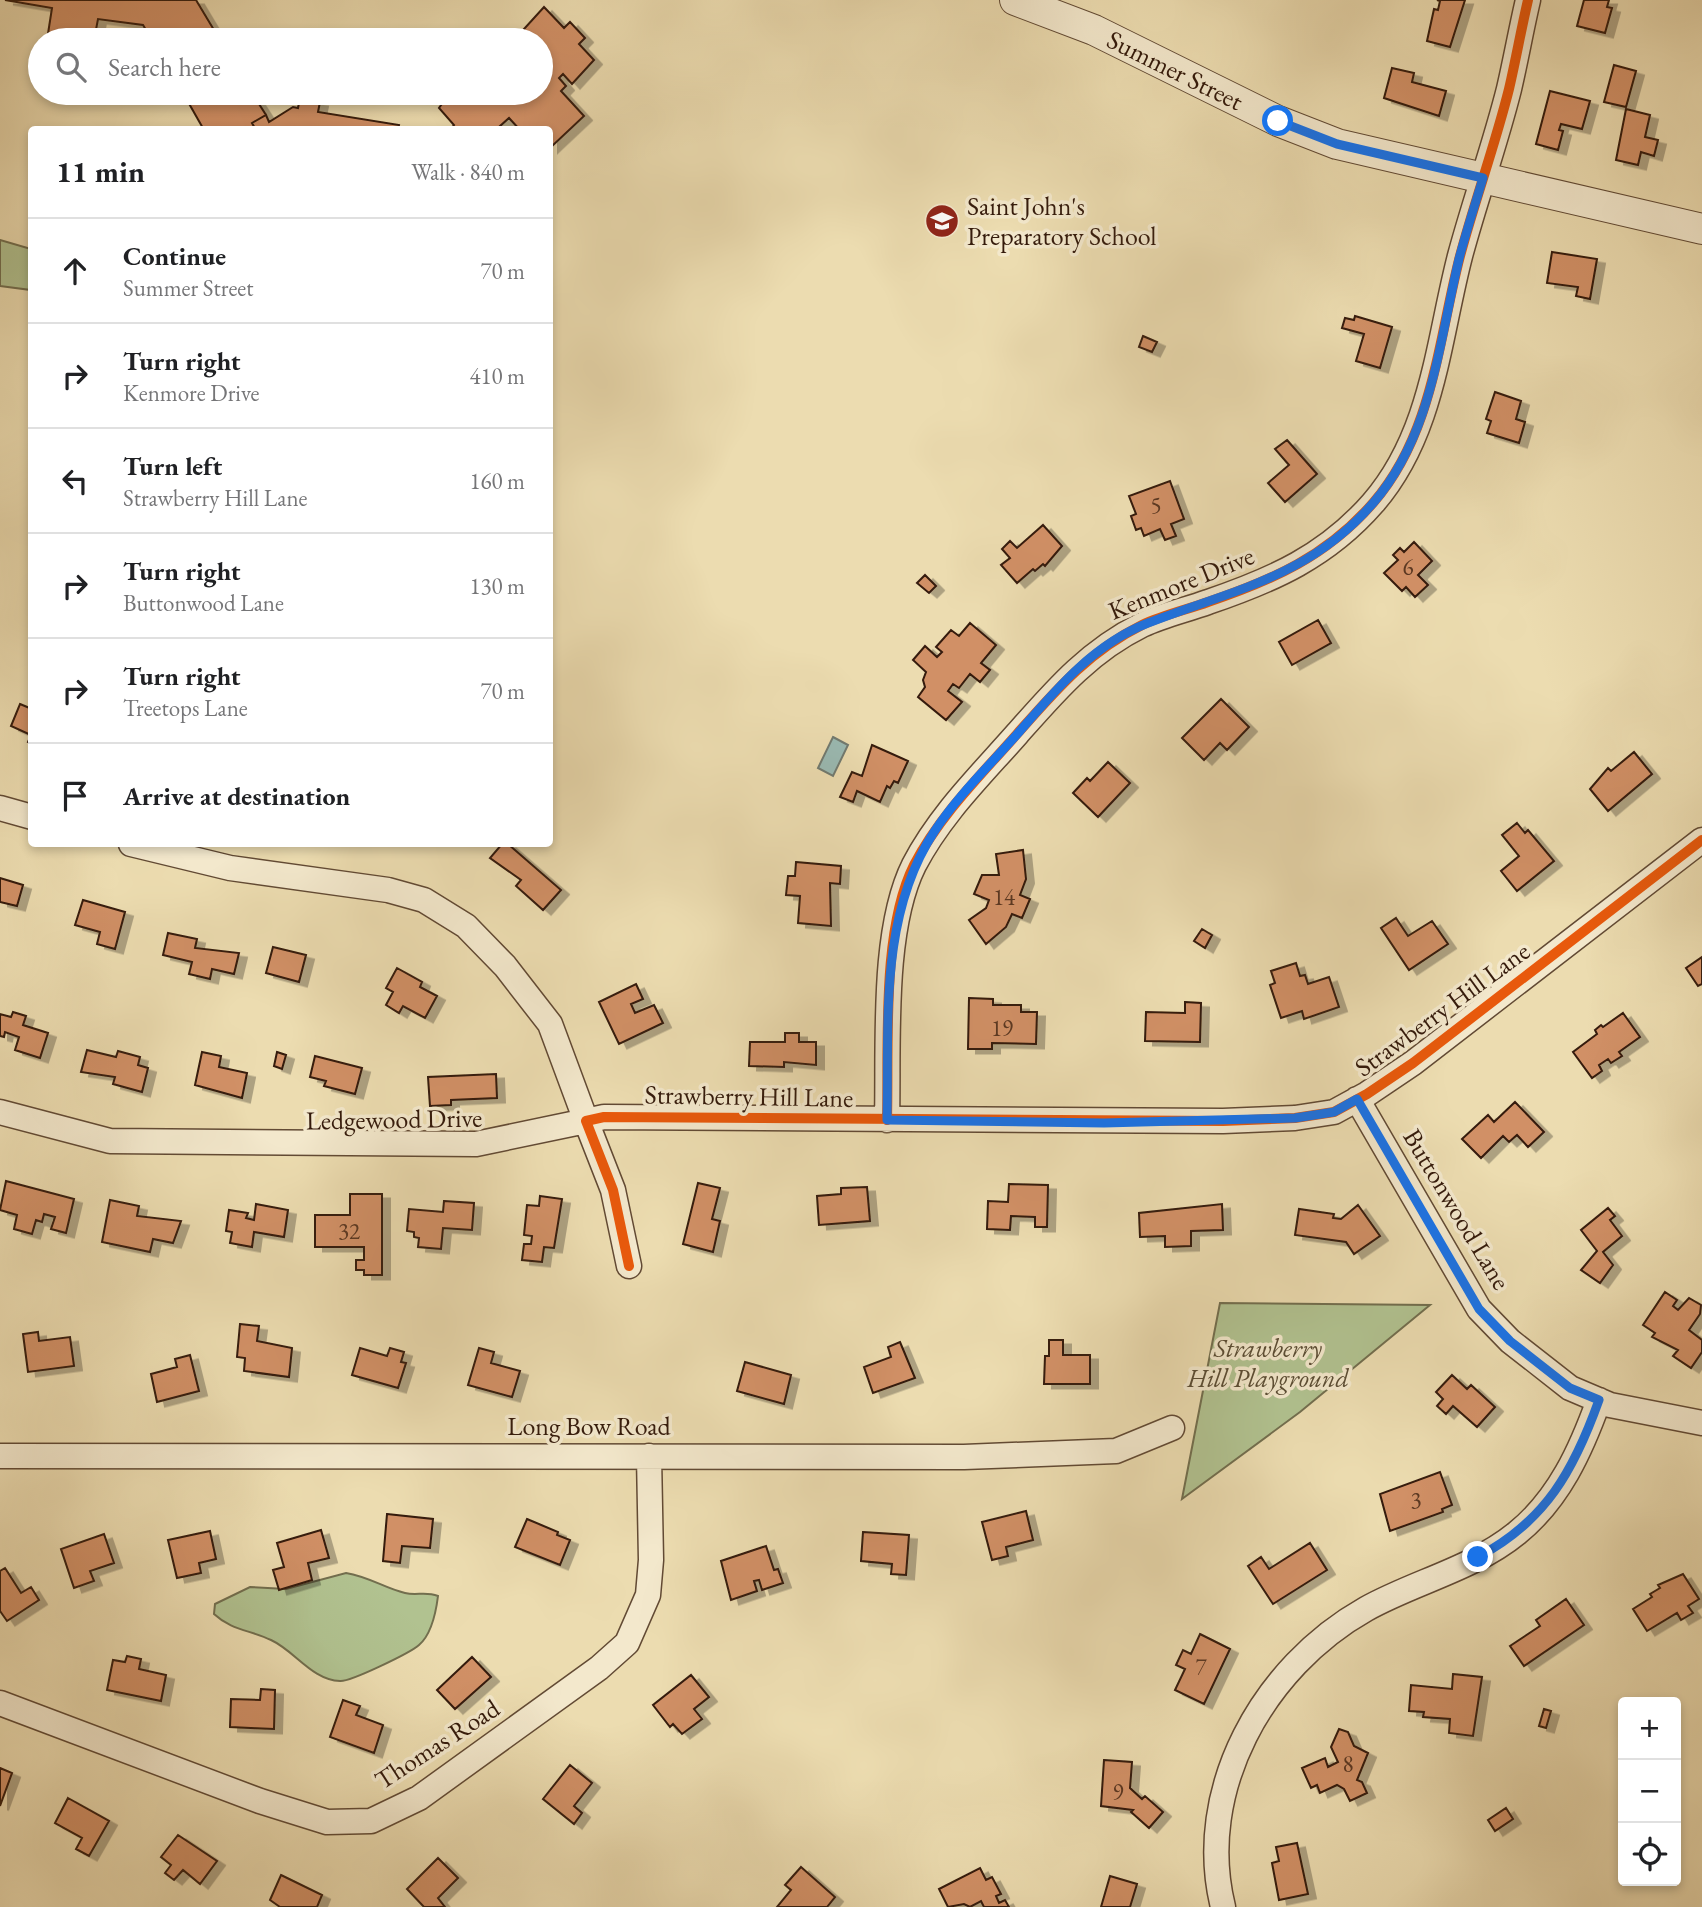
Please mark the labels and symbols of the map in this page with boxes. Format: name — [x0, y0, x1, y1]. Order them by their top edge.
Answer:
street label: Summer Street — [1101, 22, 1249, 118]
route start — [1262, 105, 1293, 136]
place label: Saint John's Preparatory School — [967, 189, 1157, 253]
school or university icon: Saint John's Preparatory School — [923, 202, 961, 240]
house number: 5 — [1150, 490, 1162, 520]
street label: Kenmore Drive — [1103, 538, 1259, 628]
house number: 6 — [1402, 552, 1414, 582]
house number: 14 — [993, 882, 1016, 912]
street label: Strawberry Hill Lane — [1348, 934, 1536, 1084]
house number: 19 — [991, 1013, 1013, 1043]
street label: Strawberry Hill Lane — [644, 1077, 854, 1115]
street label: Ledgewood Drive — [305, 1100, 483, 1138]
street label: Buttonwood Lane — [1396, 1122, 1518, 1296]
house number: 32 — [338, 1216, 360, 1246]
park label: Strawberry Hill Playground — [1186, 1331, 1349, 1395]
street label: Long Bow Road — [507, 1409, 672, 1443]
house number: 3 — [1410, 1485, 1422, 1515]
route end — [1462, 1541, 1493, 1572]
house number: 7 — [1195, 1652, 1207, 1682]
street label: Thomas Road — [368, 1691, 507, 1797]
house number: 8 — [1342, 1749, 1354, 1779]
house number: 9 — [1112, 1777, 1124, 1807]

